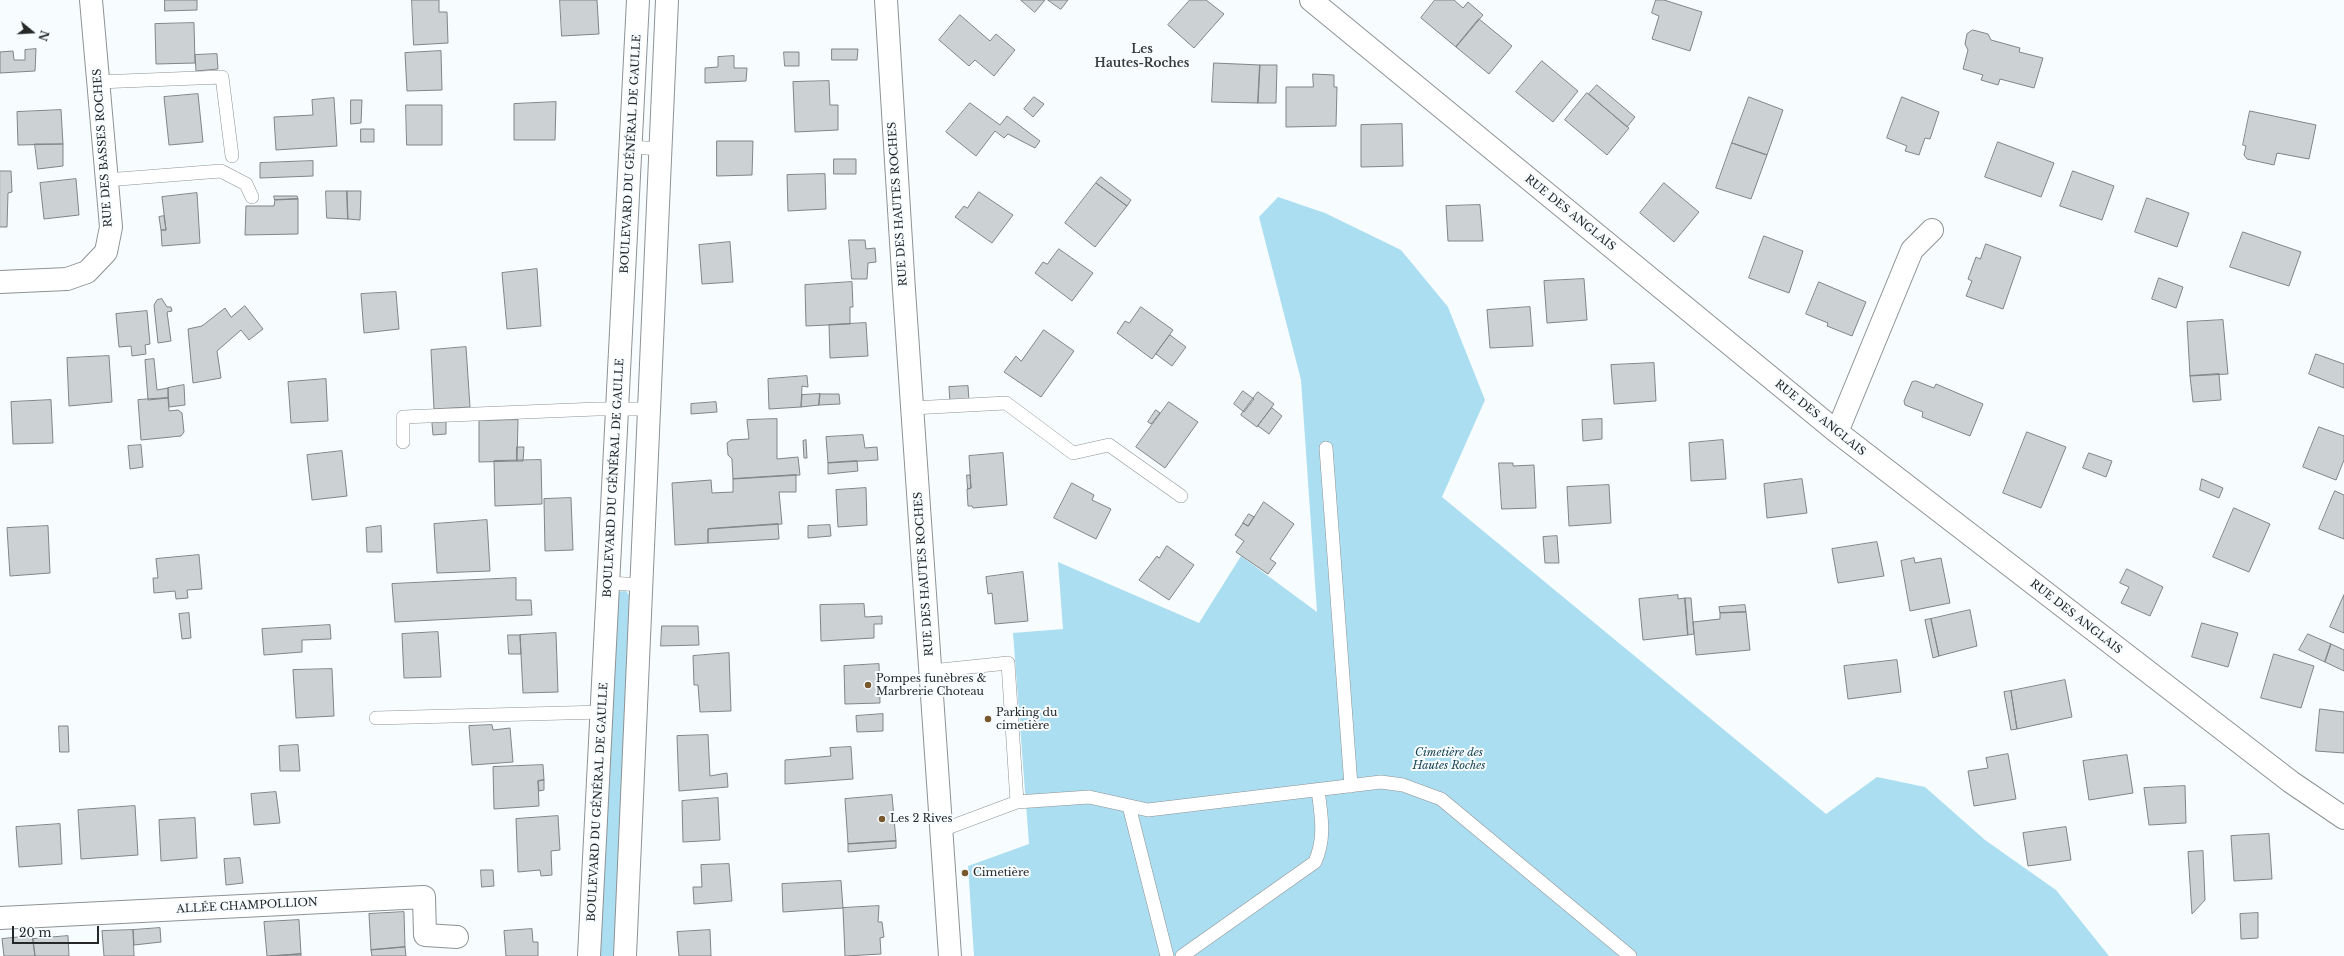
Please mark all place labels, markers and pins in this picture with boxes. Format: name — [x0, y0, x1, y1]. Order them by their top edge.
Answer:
place label: Pompes funèbres & Marbrerie Choteau — [876, 672, 986, 698]
marker: Pompes funèbres & Marbrerie Choteau — [863, 680, 873, 690]
place label: Parking du cimetière — [996, 706, 1057, 732]
marker: Parking du cimetière — [983, 714, 993, 724]
place label: Les 2 Rives — [890, 812, 953, 826]
marker: Les 2 Rives — [877, 814, 887, 824]
place label: Cimetière — [973, 866, 1029, 880]
marker: Cimetière — [960, 868, 970, 878]

